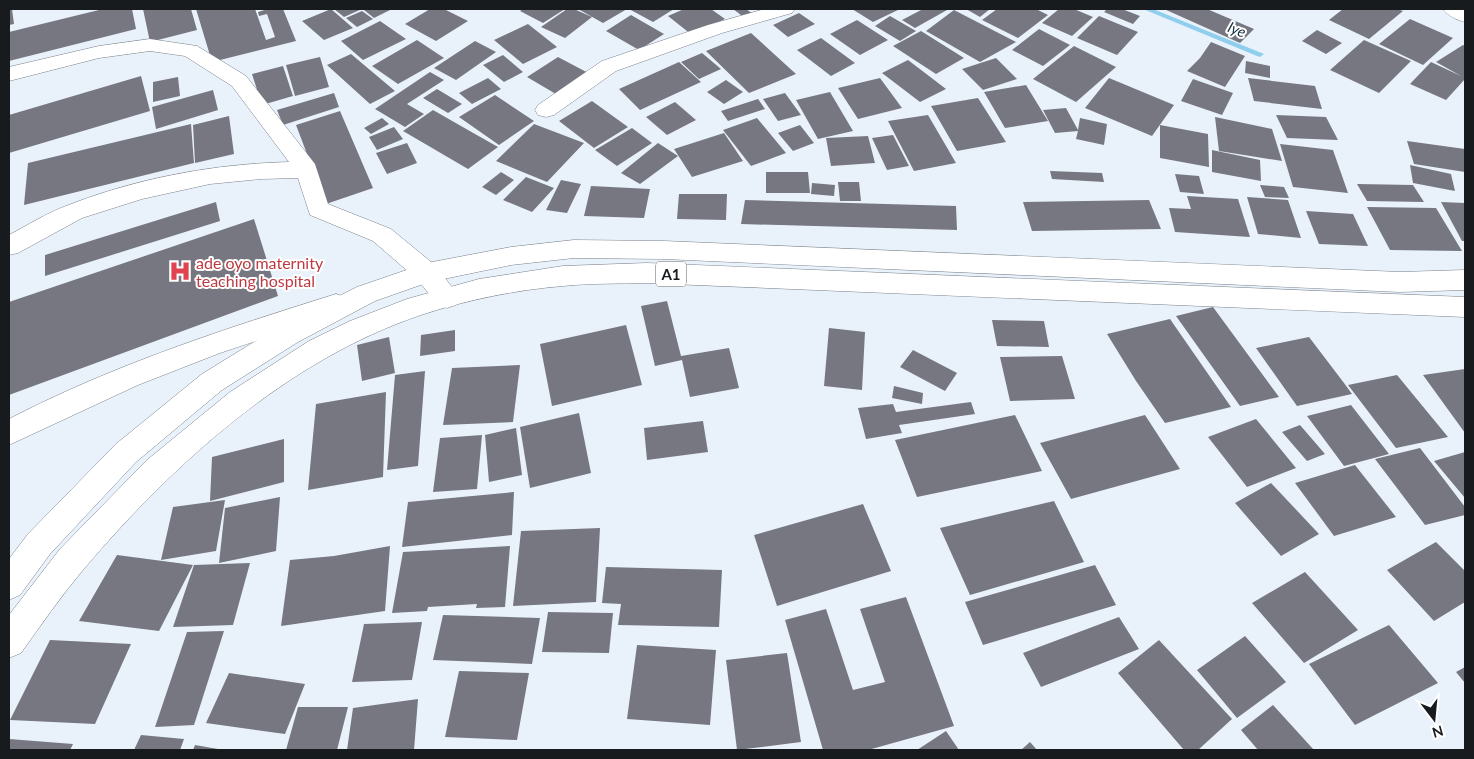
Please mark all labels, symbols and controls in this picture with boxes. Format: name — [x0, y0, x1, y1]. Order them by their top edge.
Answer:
water label: Iye — [1225, 17, 1249, 41]
place label: ade oyo maternity teaching hospital — [196, 253, 324, 290]
hospital icon: ade oyo maternity teaching hospital — [167, 258, 193, 284]
road number: A1 — [656, 262, 686, 286]
north arrow — [1409, 694, 1459, 744]
text: N — [1430, 722, 1445, 742]

